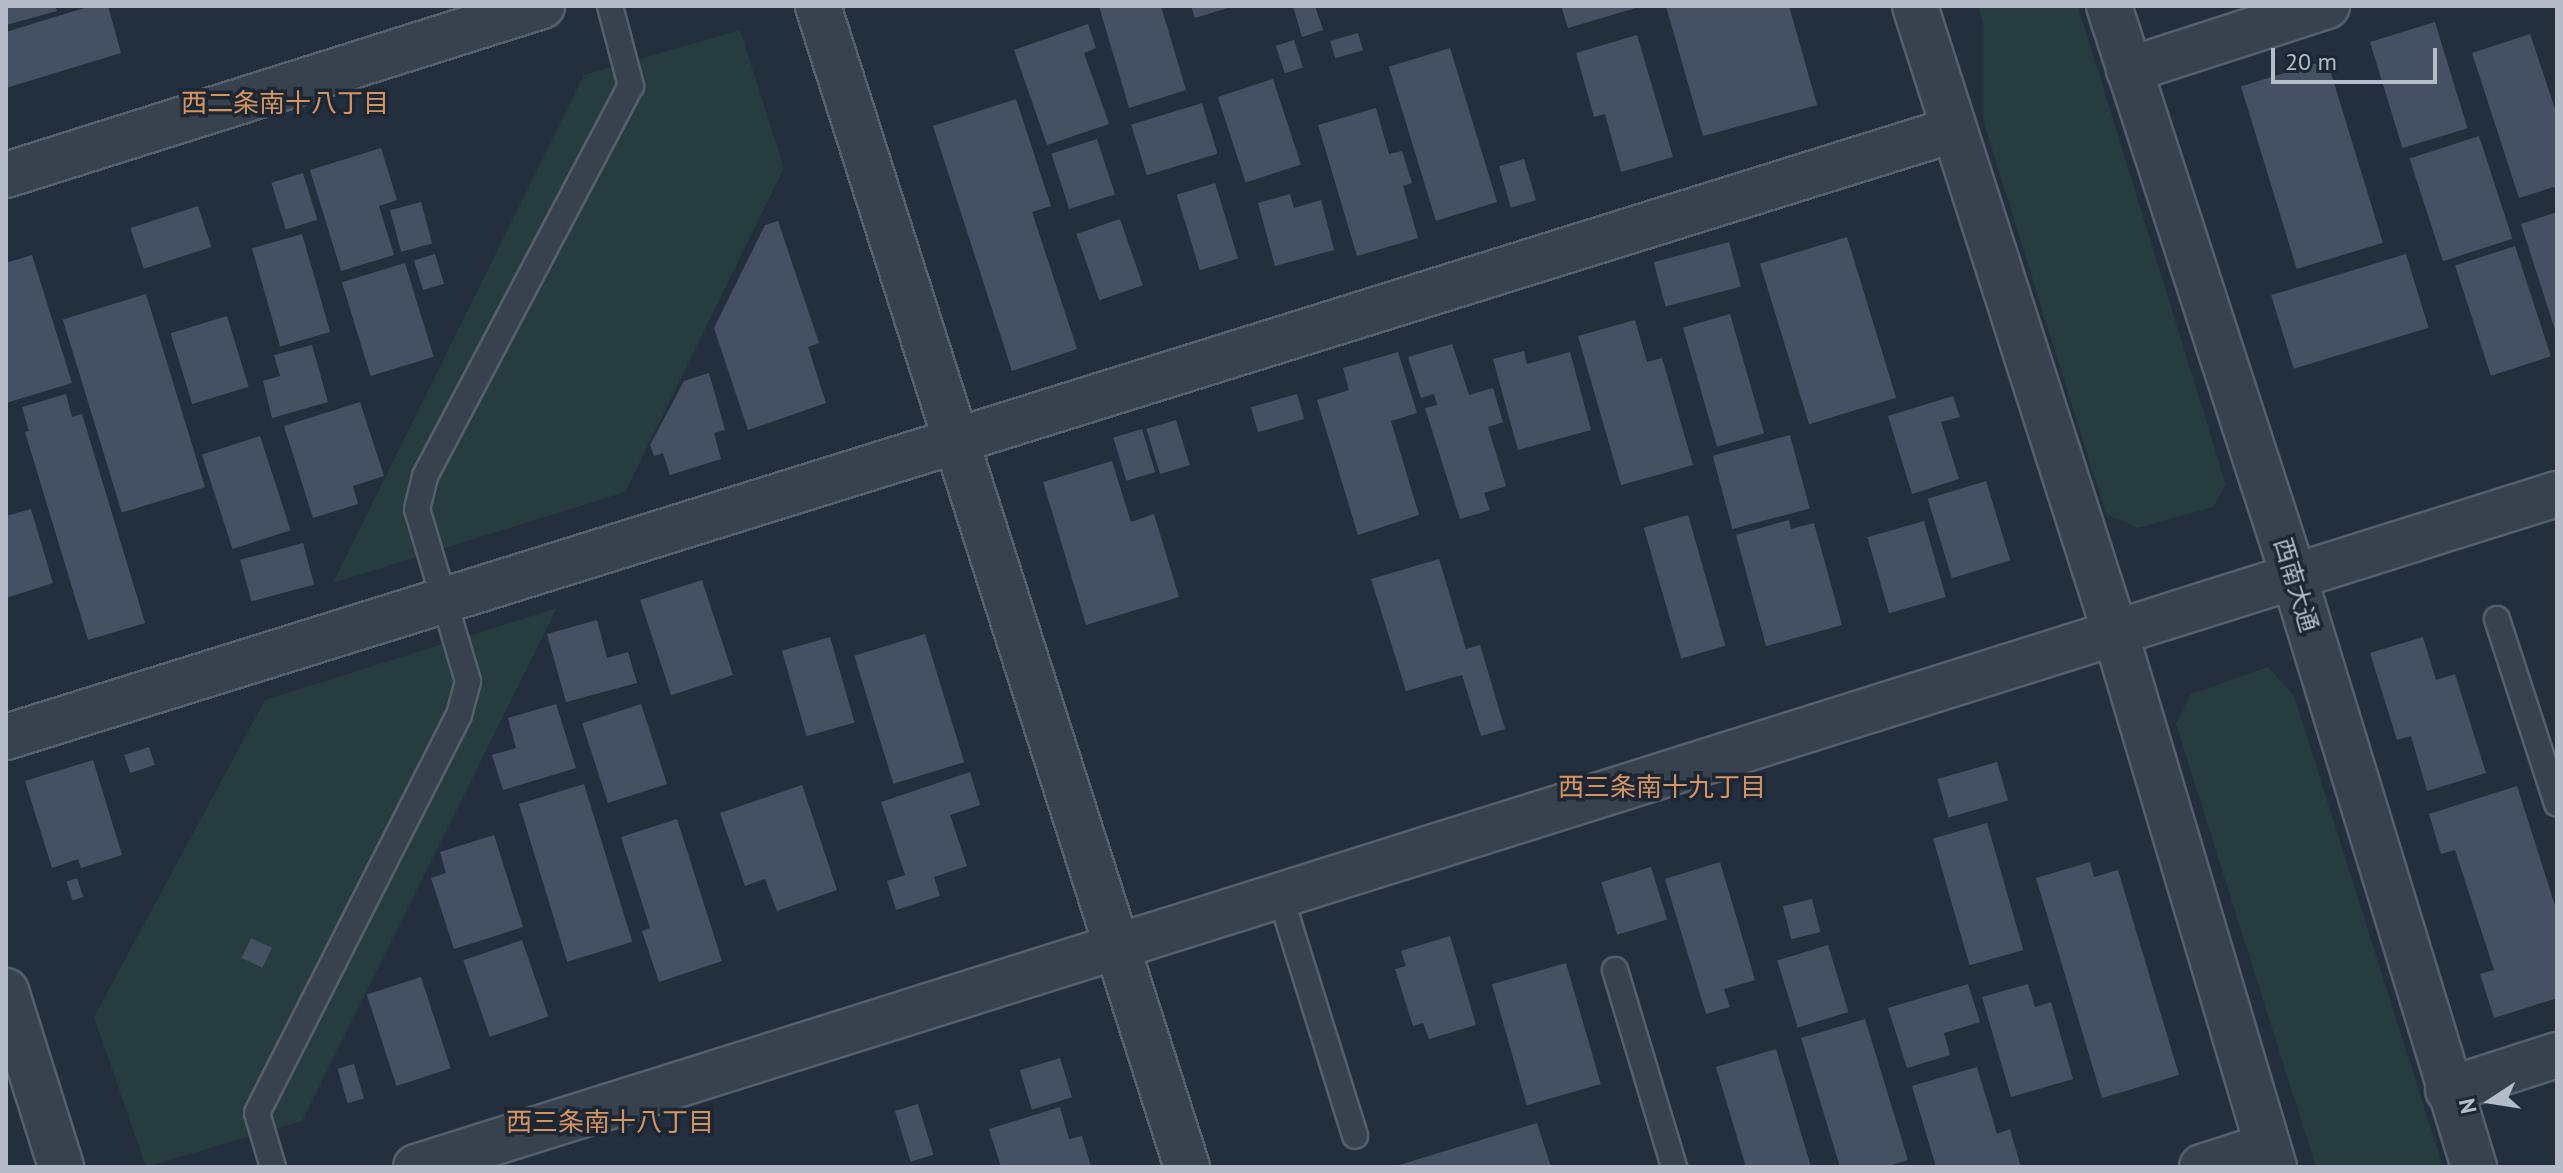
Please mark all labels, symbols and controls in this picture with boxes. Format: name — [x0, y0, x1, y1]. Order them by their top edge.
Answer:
scale bar — [2275, 32, 2441, 82]
text: 20 m — [2285, 46, 2337, 77]
district label: 西二条南十八丁目 — [181, 87, 389, 119]
street label: 西南大通 — [2268, 535, 2324, 635]
district label: 西三条南十九丁目 — [1558, 771, 1766, 803]
north arrow — [2451, 1061, 2531, 1141]
text: N — [2452, 1096, 2483, 1116]
district label: 西三条南十八丁目 — [506, 1106, 714, 1138]

